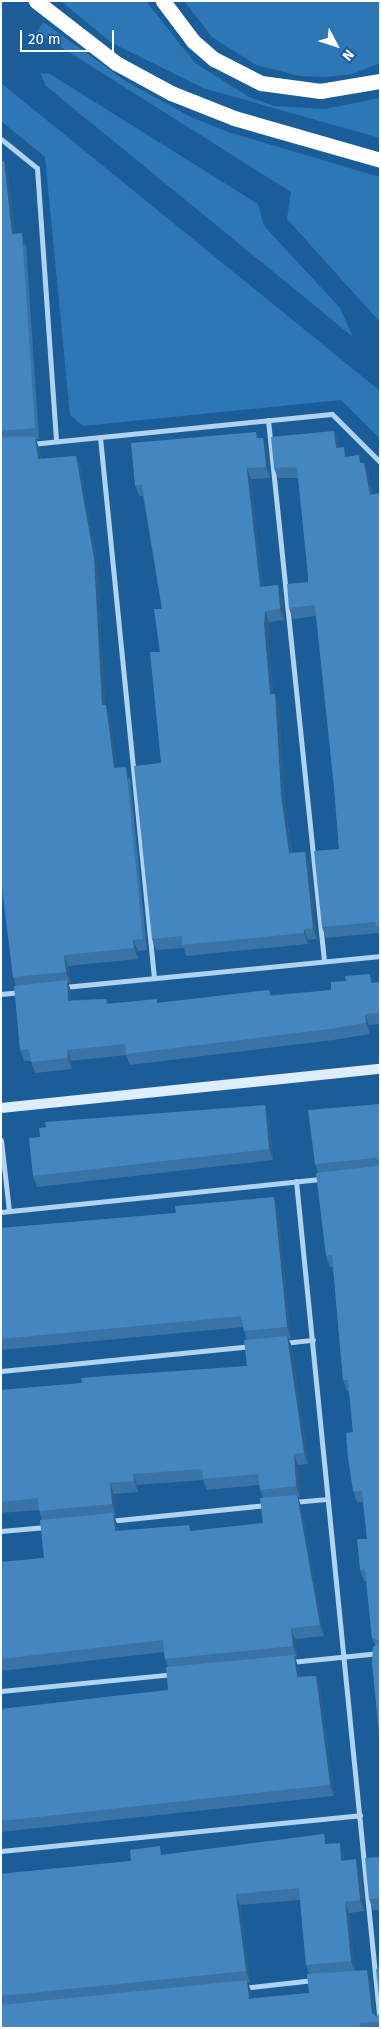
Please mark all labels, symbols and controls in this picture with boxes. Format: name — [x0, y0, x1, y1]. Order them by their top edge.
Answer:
scale bar — [22, 20, 116, 52]
north arrow — [311, 20, 361, 70]
text: 20 m — [28, 30, 61, 48]
text: N — [338, 46, 357, 64]

